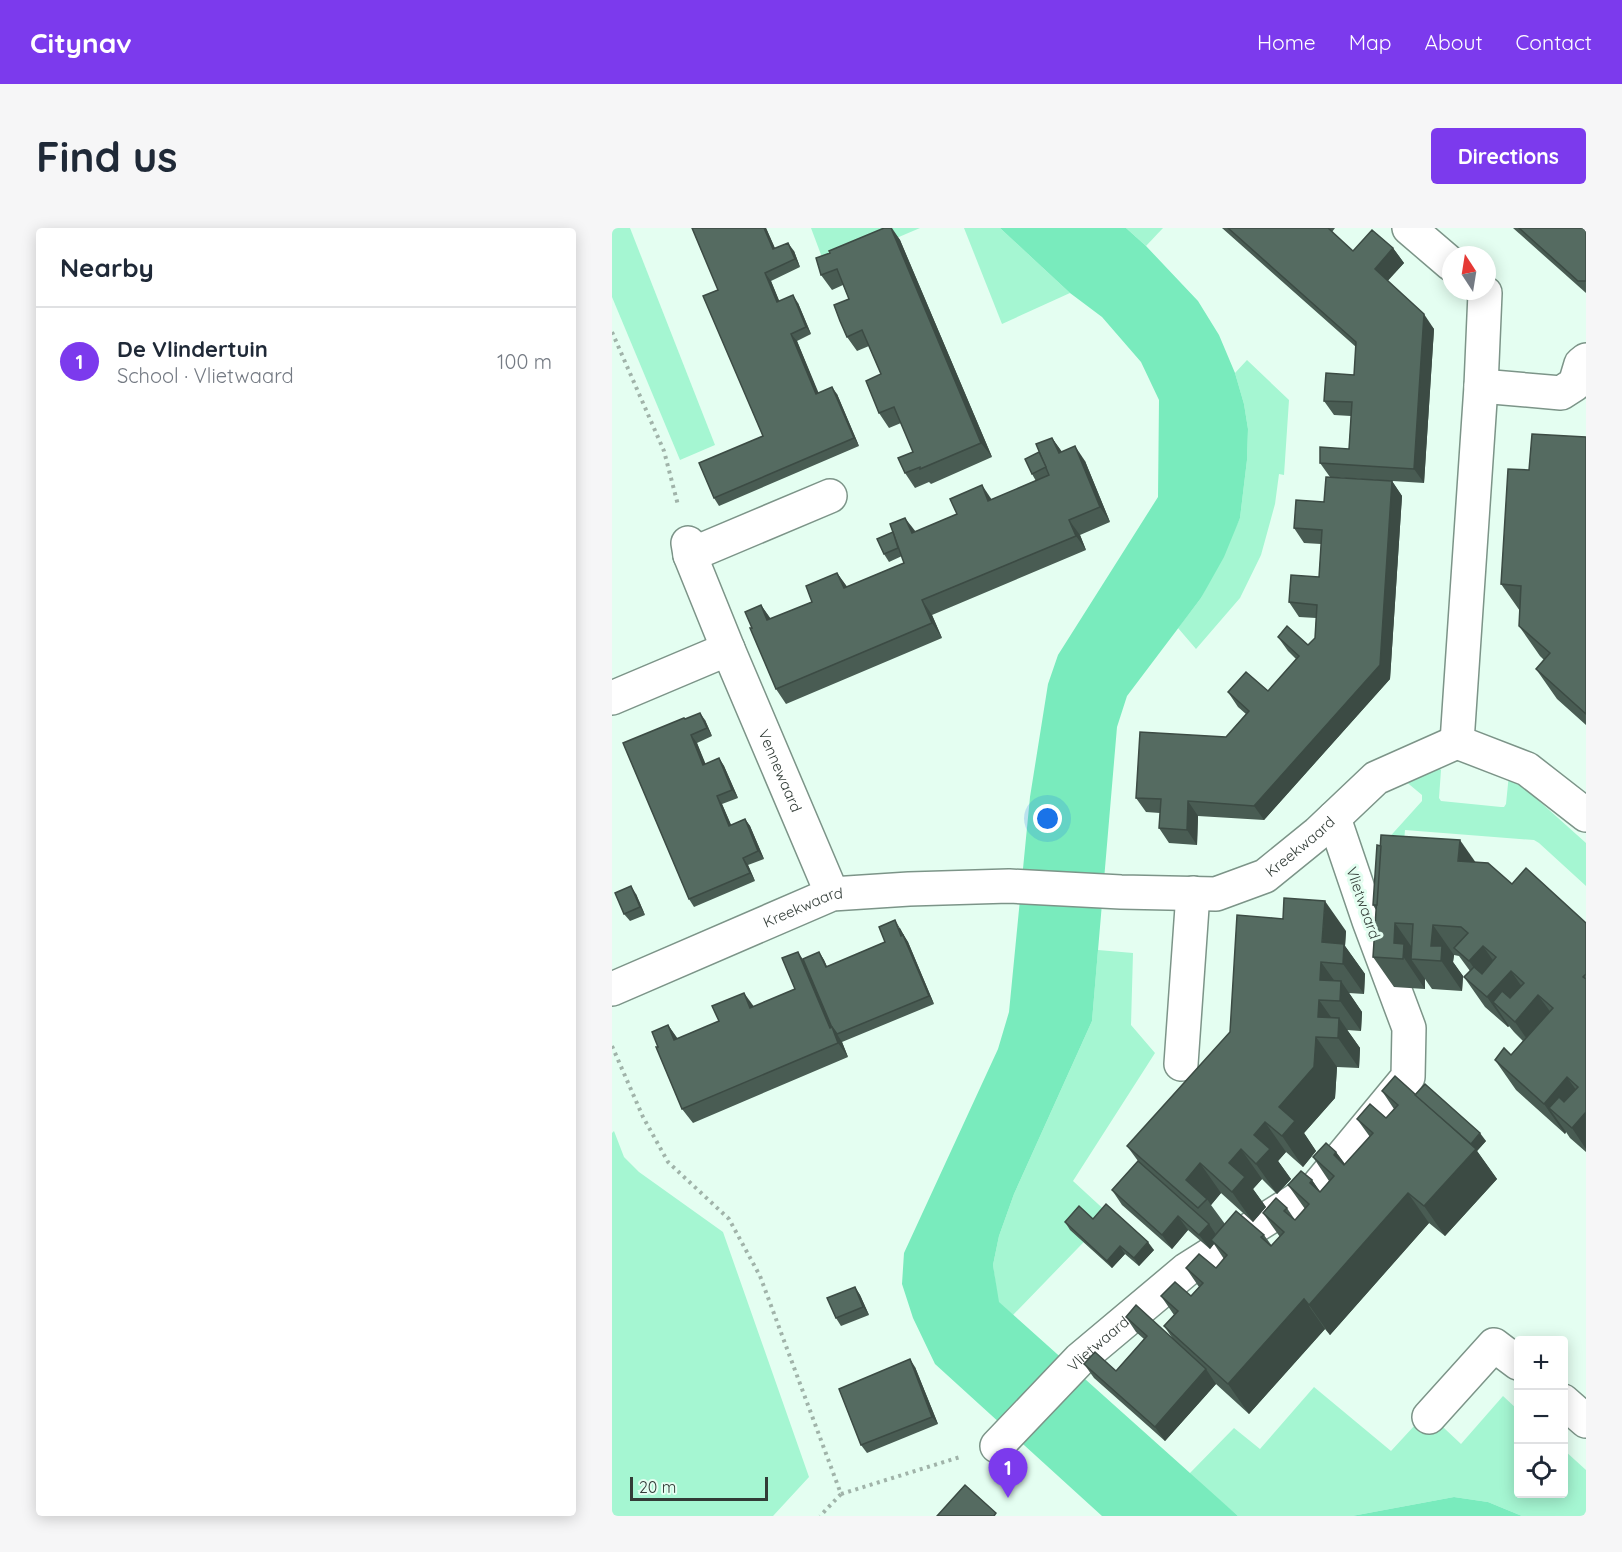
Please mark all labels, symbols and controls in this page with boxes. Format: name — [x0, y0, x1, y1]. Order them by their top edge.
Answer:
text: Citynav — [30, 25, 132, 60]
text: Home — [1257, 29, 1316, 55]
text: Map — [1349, 29, 1392, 55]
text: About — [1425, 29, 1483, 55]
text: Contact — [1516, 29, 1592, 55]
button: Directions — [1431, 128, 1586, 184]
text: Find us — [36, 130, 178, 183]
north arrow — [1442, 246, 1496, 300]
text: Nearby — [60, 251, 154, 284]
text: De Vlindertuin — [117, 335, 268, 363]
text: 1 — [76, 349, 83, 374]
text: 100 m — [497, 349, 552, 374]
text: School · Vlietwaard — [117, 363, 294, 388]
street label: Vennewaard — [754, 726, 806, 815]
your location — [1033, 804, 1062, 833]
street label: Kreekwaard — [1261, 812, 1339, 881]
street label: Vlietwaard — [1342, 864, 1385, 941]
street label: Kreekwaard — [760, 883, 843, 932]
street label: Vlietwaard — [1063, 1312, 1133, 1375]
map controls — [1514, 1336, 1568, 1498]
button: + — [1514, 1336, 1568, 1390]
button: − — [1514, 1390, 1568, 1444]
button: locate — [1514, 1444, 1568, 1498]
pin: 1 — [988, 1448, 1028, 1498]
scale bar — [630, 1474, 768, 1502]
text: 20 m — [639, 1477, 676, 1497]

